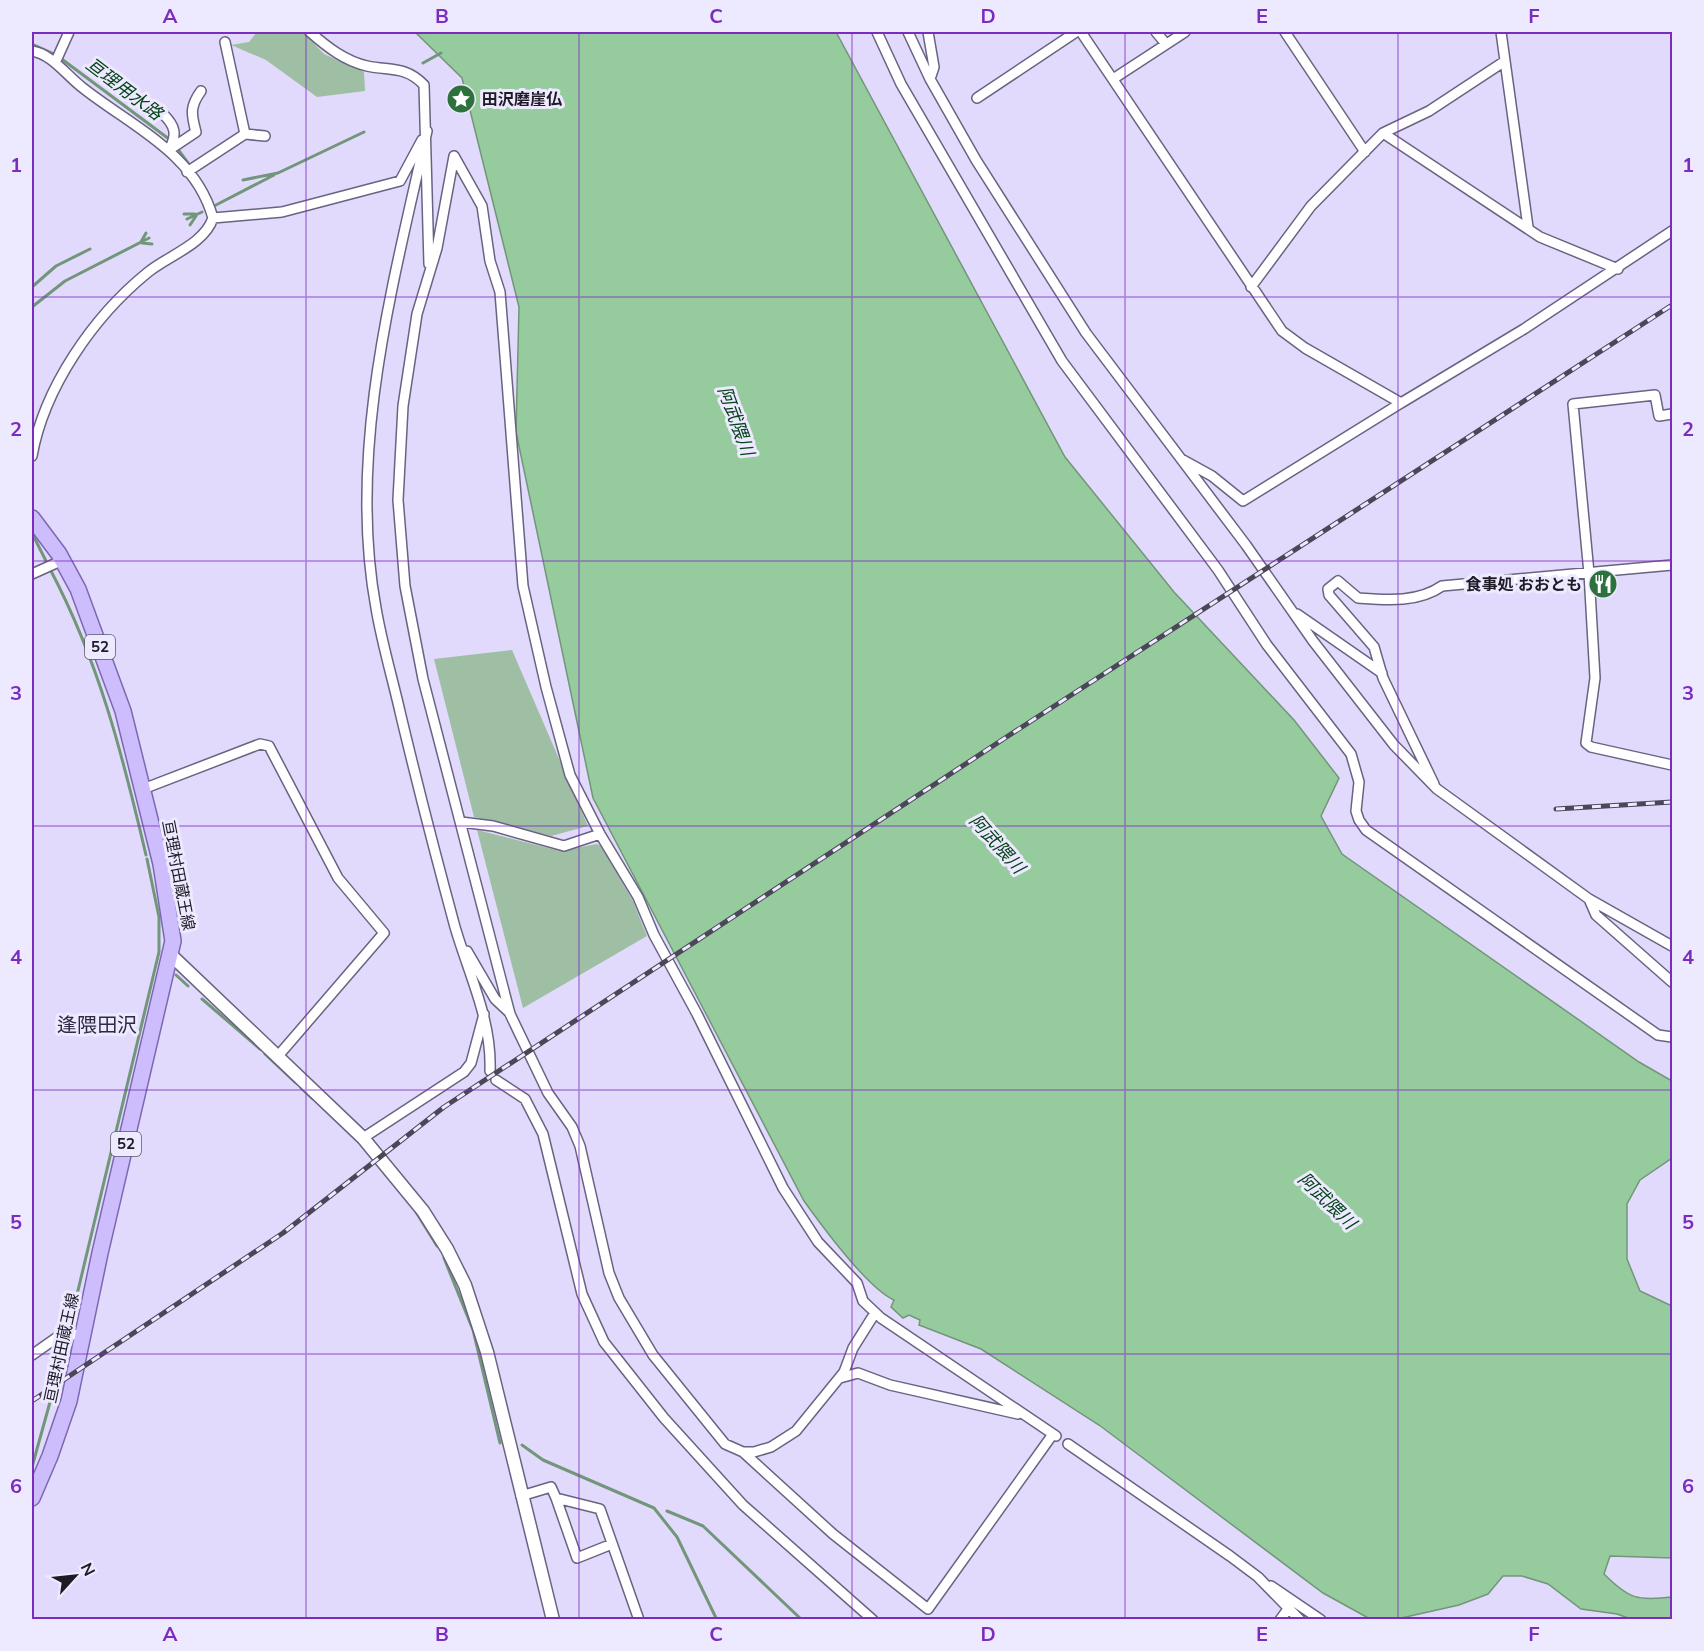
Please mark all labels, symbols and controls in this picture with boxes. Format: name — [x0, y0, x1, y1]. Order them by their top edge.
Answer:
text: A — [163, 3, 178, 28]
text: B — [435, 3, 449, 28]
text: C — [709, 3, 723, 28]
text: D — [980, 3, 996, 28]
text: E — [1256, 3, 1268, 28]
text: F — [1528, 3, 1540, 28]
water label: 亘理用水路 — [81, 52, 169, 126]
place icon: 田沢磨崖仏 — [445, 83, 477, 115]
place label: 田沢磨崖仏 — [482, 89, 562, 109]
text: 1 — [10, 152, 22, 177]
text: 1 — [1682, 152, 1694, 177]
water label: 阿武隈川 — [713, 383, 760, 460]
text: 2 — [10, 416, 22, 441]
text: 2 — [1682, 416, 1694, 441]
restaurant icon: 食事処 おおとも — [1587, 568, 1619, 600]
place label: 食事処 おおとも — [1466, 574, 1582, 594]
road number: 52 — [85, 635, 115, 659]
text: 3 — [10, 680, 22, 705]
text: 3 — [1682, 680, 1694, 705]
water label: 阿武隈川 — [965, 809, 1031, 880]
street label: 亘理村田蔵王線 — [158, 818, 200, 932]
text: 4 — [10, 944, 22, 969]
text: 4 — [1682, 944, 1694, 969]
district label: 逢隈田沢 — [57, 1012, 137, 1037]
road number: 52 — [111, 1132, 141, 1156]
water label: 阿武隈川 — [1293, 1167, 1363, 1235]
text: 5 — [10, 1209, 22, 1234]
text: 5 — [1682, 1209, 1694, 1234]
street label: 亘理村田蔵王線 — [40, 1291, 82, 1405]
text: 6 — [10, 1473, 22, 1498]
text: 6 — [1682, 1473, 1694, 1498]
north arrow — [45, 1546, 105, 1606]
text: N — [77, 1559, 100, 1579]
text: A — [163, 1621, 178, 1646]
text: B — [435, 1621, 449, 1646]
text: C — [709, 1621, 723, 1646]
text: D — [980, 1621, 996, 1646]
text: E — [1256, 1621, 1268, 1646]
text: F — [1528, 1621, 1540, 1646]

